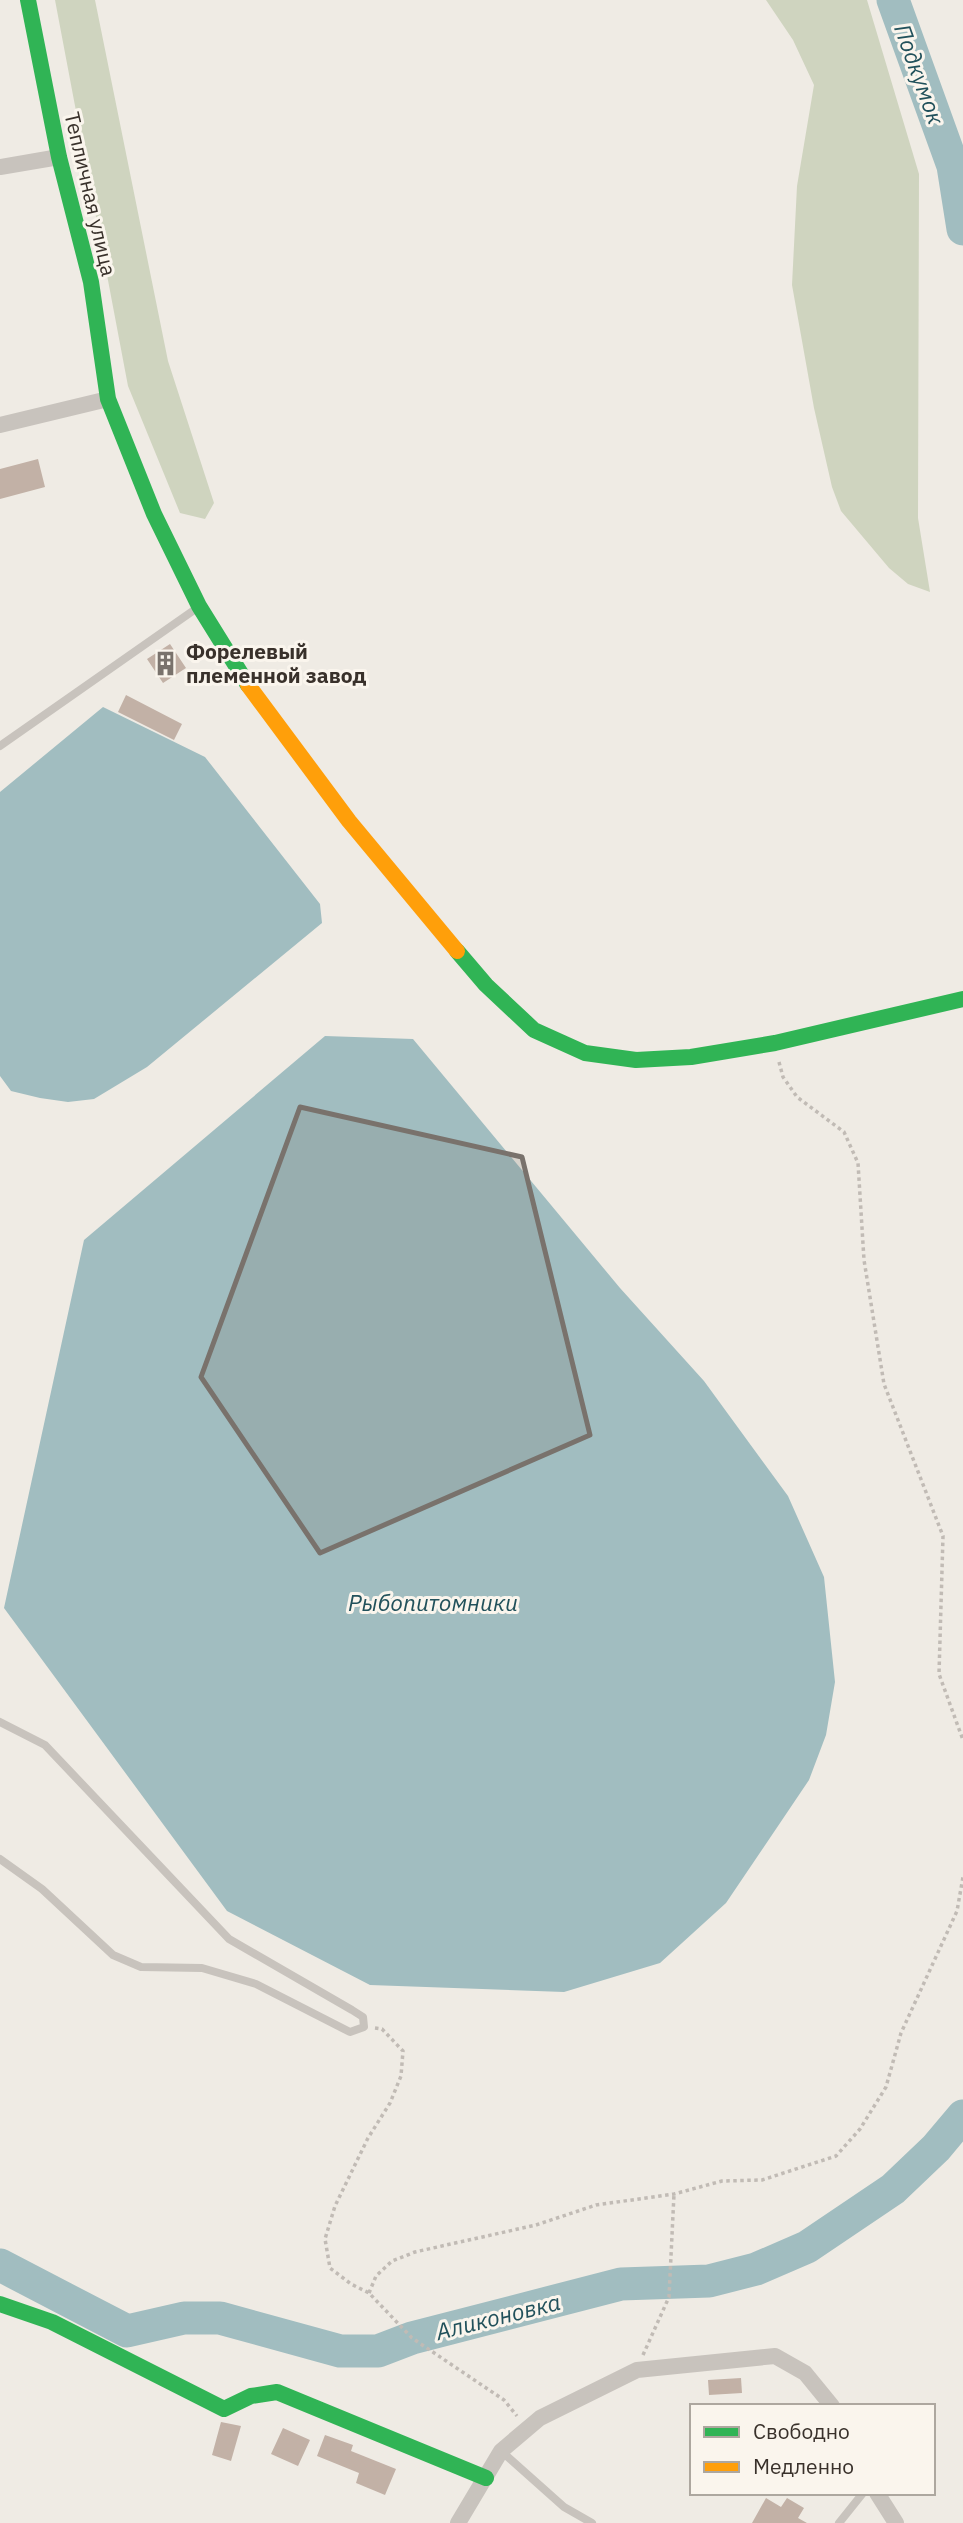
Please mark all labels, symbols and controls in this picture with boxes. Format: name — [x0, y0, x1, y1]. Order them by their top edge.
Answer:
water label: Подкумок — [888, 20, 952, 129]
street label: Тепличная улица — [59, 109, 123, 279]
place label: Форелевый племенной завод — [186, 637, 367, 689]
building icon: Форелевый племенной завод — [152, 649, 180, 677]
water label: Рыбопитомники — [348, 1587, 518, 1617]
water label: Аликоновка — [431, 2286, 564, 2346]
legend — [690, 2404, 935, 2495]
text: Свободно — [753, 2417, 850, 2445]
text: Медленно — [753, 2452, 854, 2480]

